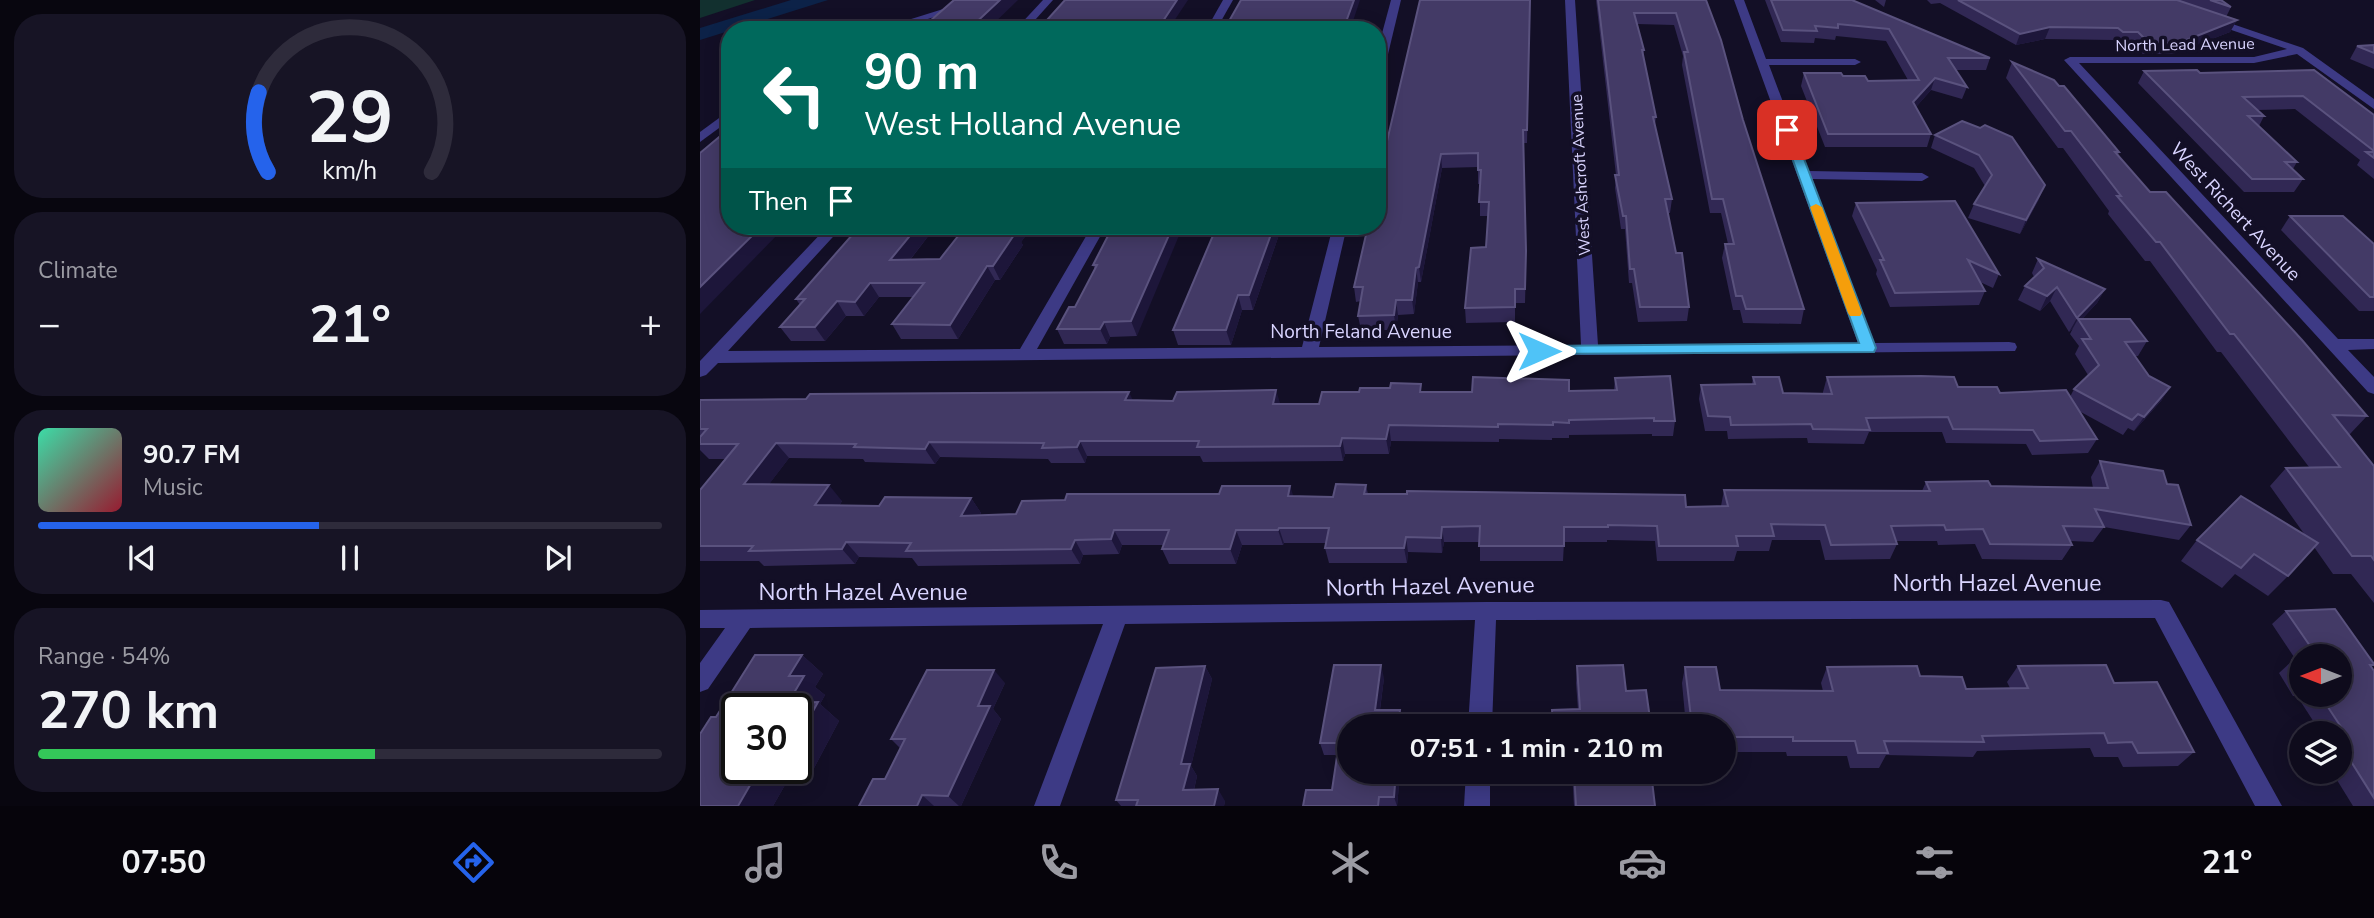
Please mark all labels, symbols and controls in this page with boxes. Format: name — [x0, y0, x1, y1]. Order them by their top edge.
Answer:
street label: North Lead Avenue — [2115, 33, 2255, 57]
text: 90 m — [864, 39, 979, 106]
icon: left — [749, 49, 840, 140]
text: 29 — [306, 68, 394, 168]
street label: West Ashcroft Avenue — [1566, 94, 1596, 256]
pin — [1757, 100, 1817, 160]
text: West Holland Avenue — [864, 103, 1181, 146]
icon: arrive — [1768, 111, 1806, 149]
street label: West Richert Avenue — [2164, 137, 2306, 287]
text: km/h — [322, 154, 378, 188]
icon: arrive — [822, 182, 860, 220]
text: Then — [749, 184, 808, 219]
text: Climate — [38, 255, 118, 286]
text: 21° — [309, 289, 391, 360]
text: − — [38, 299, 61, 350]
text: + — [639, 299, 662, 350]
position arrow — [1502, 314, 1576, 388]
street label: North Feland Avenue — [1270, 319, 1452, 345]
text: 90.7 FM — [143, 437, 240, 472]
text: Music — [143, 472, 203, 503]
icon: previous — [123, 539, 161, 577]
icon: pause — [331, 539, 369, 577]
icon: next — [539, 539, 577, 577]
street label: North Hazel Avenue — [1892, 568, 2102, 599]
street label: North Hazel Avenue — [1325, 569, 1535, 604]
street label: North Hazel Avenue — [758, 577, 968, 608]
text: Range · 54% — [38, 641, 170, 672]
north arrow — [2289, 644, 2352, 707]
map controls — [2289, 644, 2352, 784]
text: 270 km — [38, 675, 219, 746]
speed limit sign: 30 — [721, 693, 812, 784]
button: layers — [2289, 721, 2352, 784]
text: 07:51 · 1 min · 210 m — [1410, 731, 1663, 766]
icon: directions — [449, 838, 498, 887]
icon: music — [741, 838, 790, 887]
icon: phone — [1034, 838, 1083, 887]
icon: climate — [1326, 838, 1375, 887]
icon: car — [1618, 838, 1667, 887]
icon: filters — [1910, 838, 1959, 887]
text: 07:50 — [122, 841, 206, 884]
text: 21° — [2202, 841, 2252, 884]

